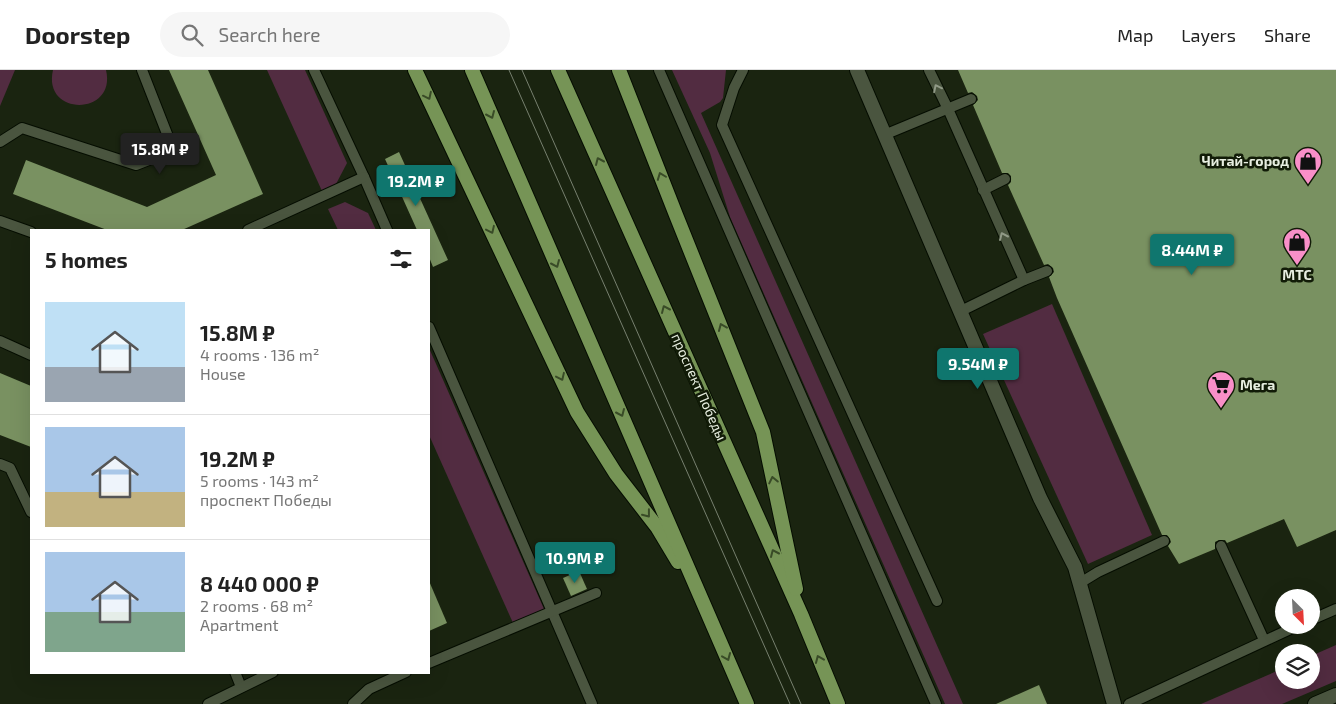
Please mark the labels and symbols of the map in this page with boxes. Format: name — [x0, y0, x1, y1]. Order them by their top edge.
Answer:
one-way arrow — [933, 84, 943, 93]
one-way arrow — [422, 91, 432, 100]
one-way arrow — [485, 110, 496, 119]
pin: 15.8M ₽ — [114, 132, 206, 175]
shop icon: Читай-город — [1293, 146, 1323, 185]
place label: Читай-город — [1202, 152, 1289, 169]
one-way arrow — [594, 157, 605, 166]
pin: 19.2M ₽ — [370, 164, 462, 207]
one-way arrow — [656, 173, 666, 181]
one-way arrow — [485, 225, 496, 234]
shop icon: МТС — [1282, 227, 1312, 266]
one-way arrow — [999, 232, 1010, 241]
pin: 8.44M ₽ — [1146, 234, 1238, 276]
one-way arrow — [550, 259, 561, 268]
place label: МТС — [1282, 266, 1312, 283]
one-way arrow — [660, 305, 671, 314]
one-way arrow — [718, 323, 728, 332]
street label: проспект Победы — [668, 331, 731, 443]
pin: 9.54M ₽ — [932, 348, 1024, 390]
supermarket icon: Мега — [1206, 370, 1236, 409]
one-way arrow — [555, 372, 565, 381]
place label: Мега — [1240, 376, 1275, 393]
one-way arrow — [615, 408, 626, 417]
one-way arrow — [769, 476, 779, 485]
one-way arrow — [642, 508, 650, 517]
pin: 10.9M ₽ — [529, 542, 621, 584]
one-way arrow — [770, 549, 780, 558]
north arrow — [1275, 589, 1320, 634]
one-way arrow — [721, 652, 732, 661]
one-way arrow — [814, 655, 825, 664]

